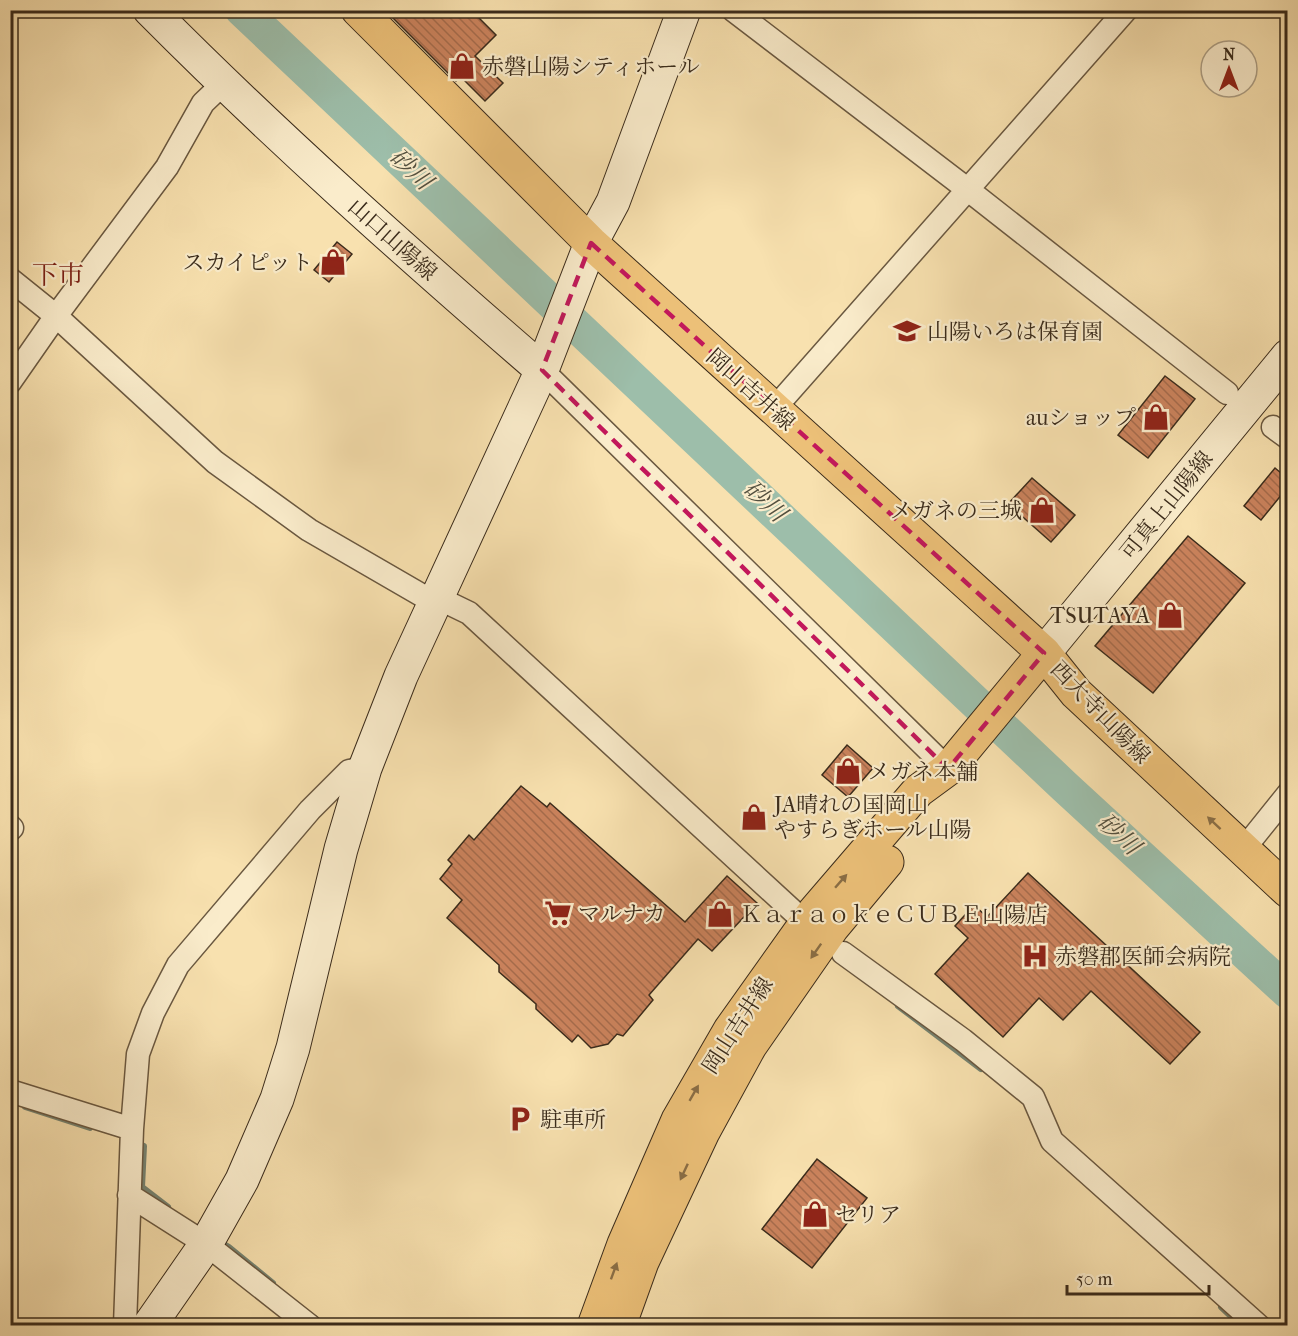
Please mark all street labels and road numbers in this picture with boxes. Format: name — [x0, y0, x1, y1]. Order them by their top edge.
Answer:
street label: 山口山陽線 — [343, 193, 442, 286]
street label: 岡山吉井線 — [701, 343, 800, 436]
street label: 可真上山陽線 — [1115, 446, 1218, 565]
street label: 西大寺山陽線 — [1045, 656, 1155, 769]
street label: 岡山吉井線 — [697, 972, 779, 1079]

